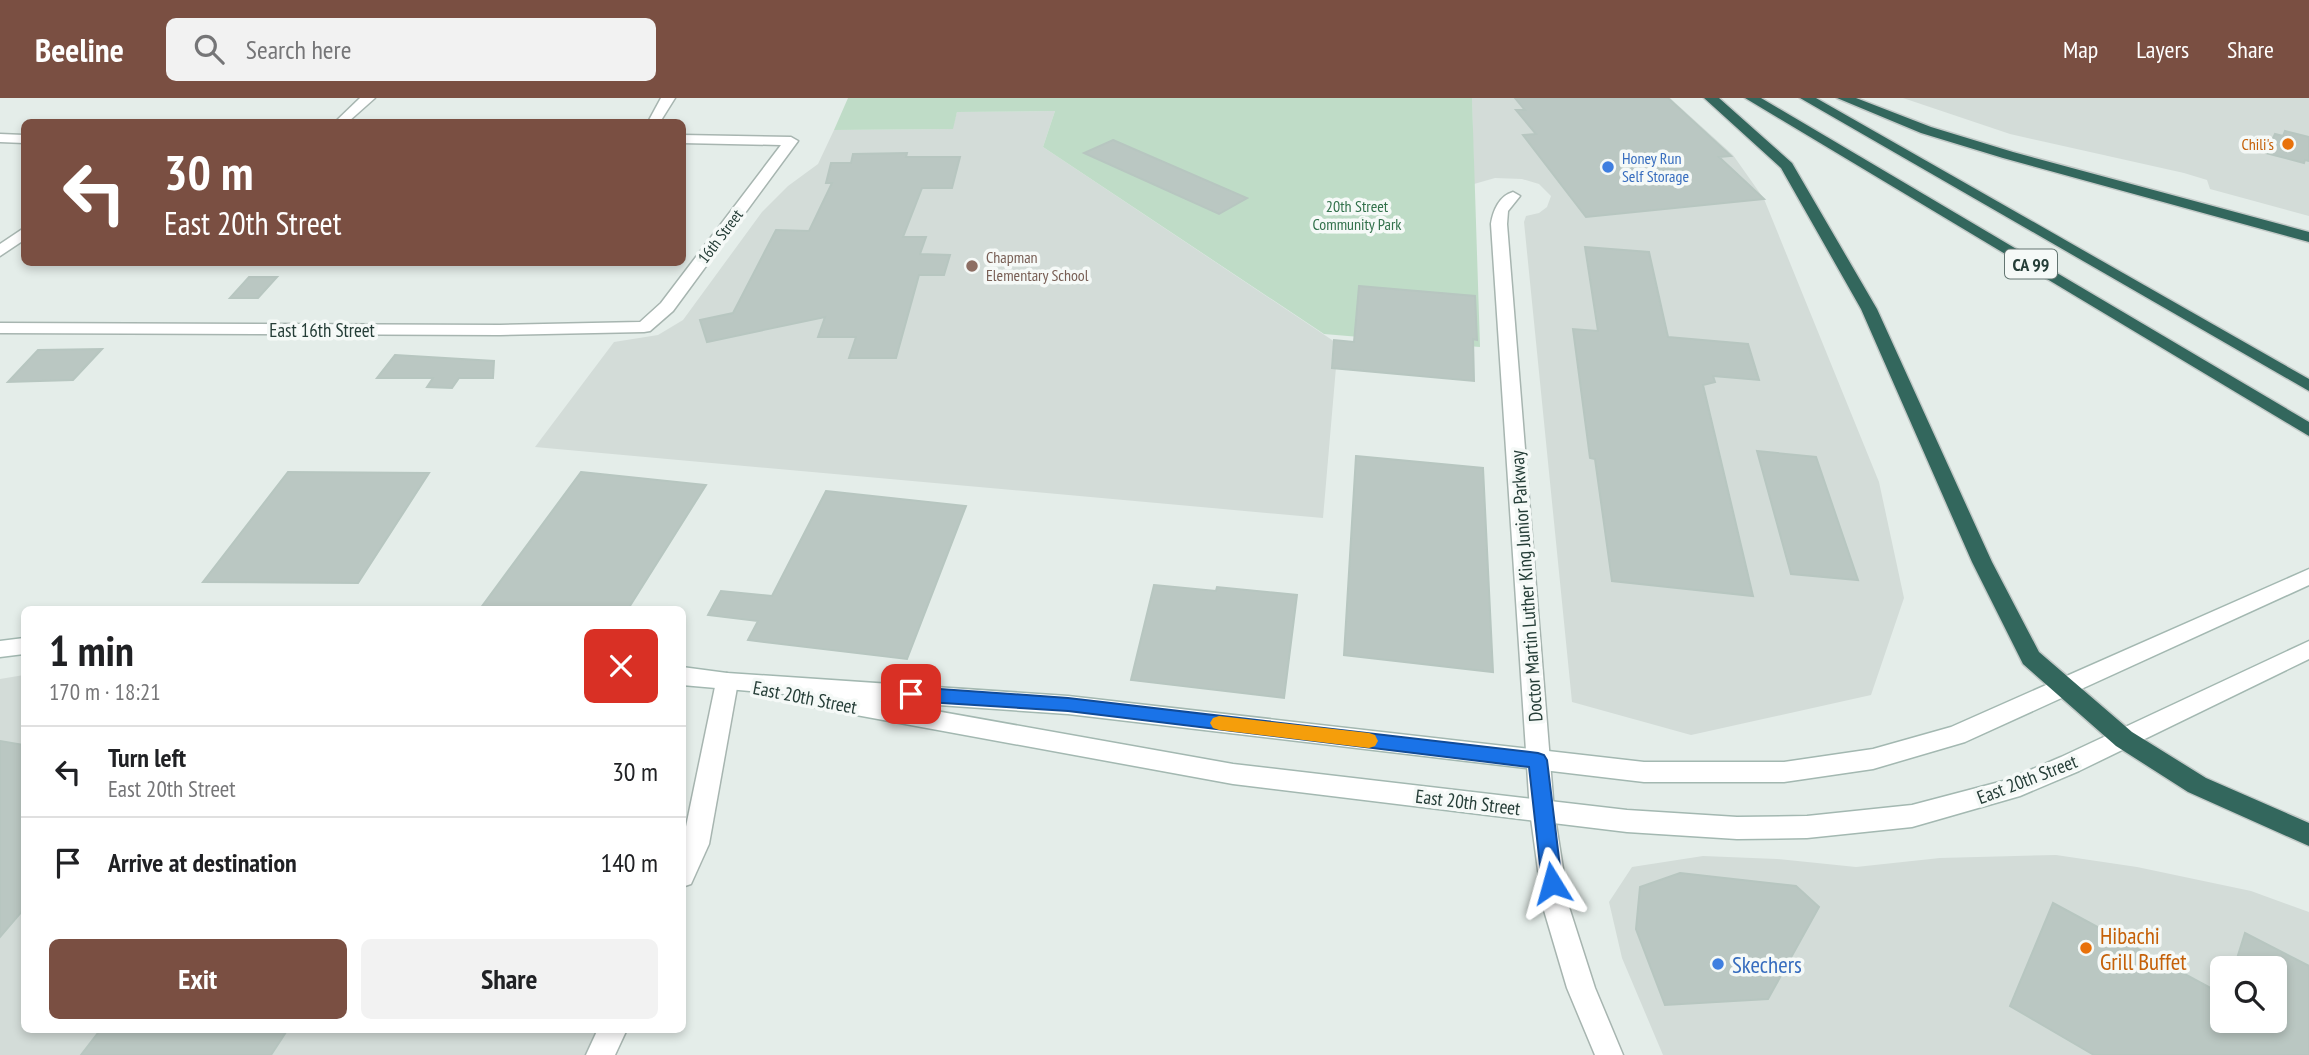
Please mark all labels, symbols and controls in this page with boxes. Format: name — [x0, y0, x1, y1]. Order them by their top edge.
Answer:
search box — [166, 18, 656, 81]
text: Beeline — [35, 28, 124, 71]
icon: search — [190, 30, 228, 68]
text: Search here — [246, 33, 351, 66]
text: Map — [2063, 34, 2098, 65]
text: Layers — [2136, 34, 2189, 65]
text: Share — [2227, 34, 2274, 65]
place label: Chili's — [2241, 134, 2274, 154]
marker: Chili's — [2280, 136, 2296, 152]
text: 30 m — [164, 140, 253, 204]
icon: left — [49, 147, 140, 238]
place label: Honey Run Self Storage — [1622, 148, 1689, 186]
marker: Honey Run Self Storage — [1600, 159, 1616, 175]
park label: 20th Street Community Park — [1312, 196, 1402, 234]
text: East 20th Street — [164, 202, 342, 244]
street label: 16th Street — [693, 205, 747, 267]
place label: Chapman Elementary School — [986, 247, 1089, 285]
road number: CA 99 — [2005, 250, 2057, 279]
marker: Chapman Elementary School — [964, 258, 980, 274]
street label: East 16th Street — [269, 318, 376, 342]
street label: Doctor Martin Luther King Junior Parkway — [1504, 449, 1547, 723]
text: 1 min — [49, 623, 134, 678]
button: close — [584, 629, 658, 703]
pin — [881, 664, 941, 724]
street label: East 20th Street — [751, 675, 860, 719]
icon: arrive — [892, 675, 930, 713]
text: 170 m · 18:21 — [49, 677, 161, 706]
text: Turn left — [108, 741, 186, 774]
street label: East 20th Street — [1973, 749, 2081, 809]
icon: left — [49, 753, 87, 791]
text: 30 m — [612, 755, 658, 788]
text: East 20th Street — [108, 774, 236, 803]
street label: East 20th Street — [1414, 784, 1523, 820]
icon: arrive — [49, 844, 87, 882]
text: Arrive at destination — [108, 846, 297, 879]
text: 140 m — [600, 846, 658, 879]
position arrow — [1515, 846, 1589, 920]
place label: Hibachi Grill Buffet — [2100, 921, 2187, 976]
button: Exit — [49, 939, 347, 1019]
button: Share — [361, 939, 658, 1019]
marker: Hibachi Grill Buffet — [2078, 940, 2094, 956]
place label: Skechers — [1732, 950, 1802, 979]
marker: Skechers — [1710, 956, 1726, 972]
map controls — [2210, 956, 2287, 1033]
button: search — [2210, 956, 2287, 1033]

